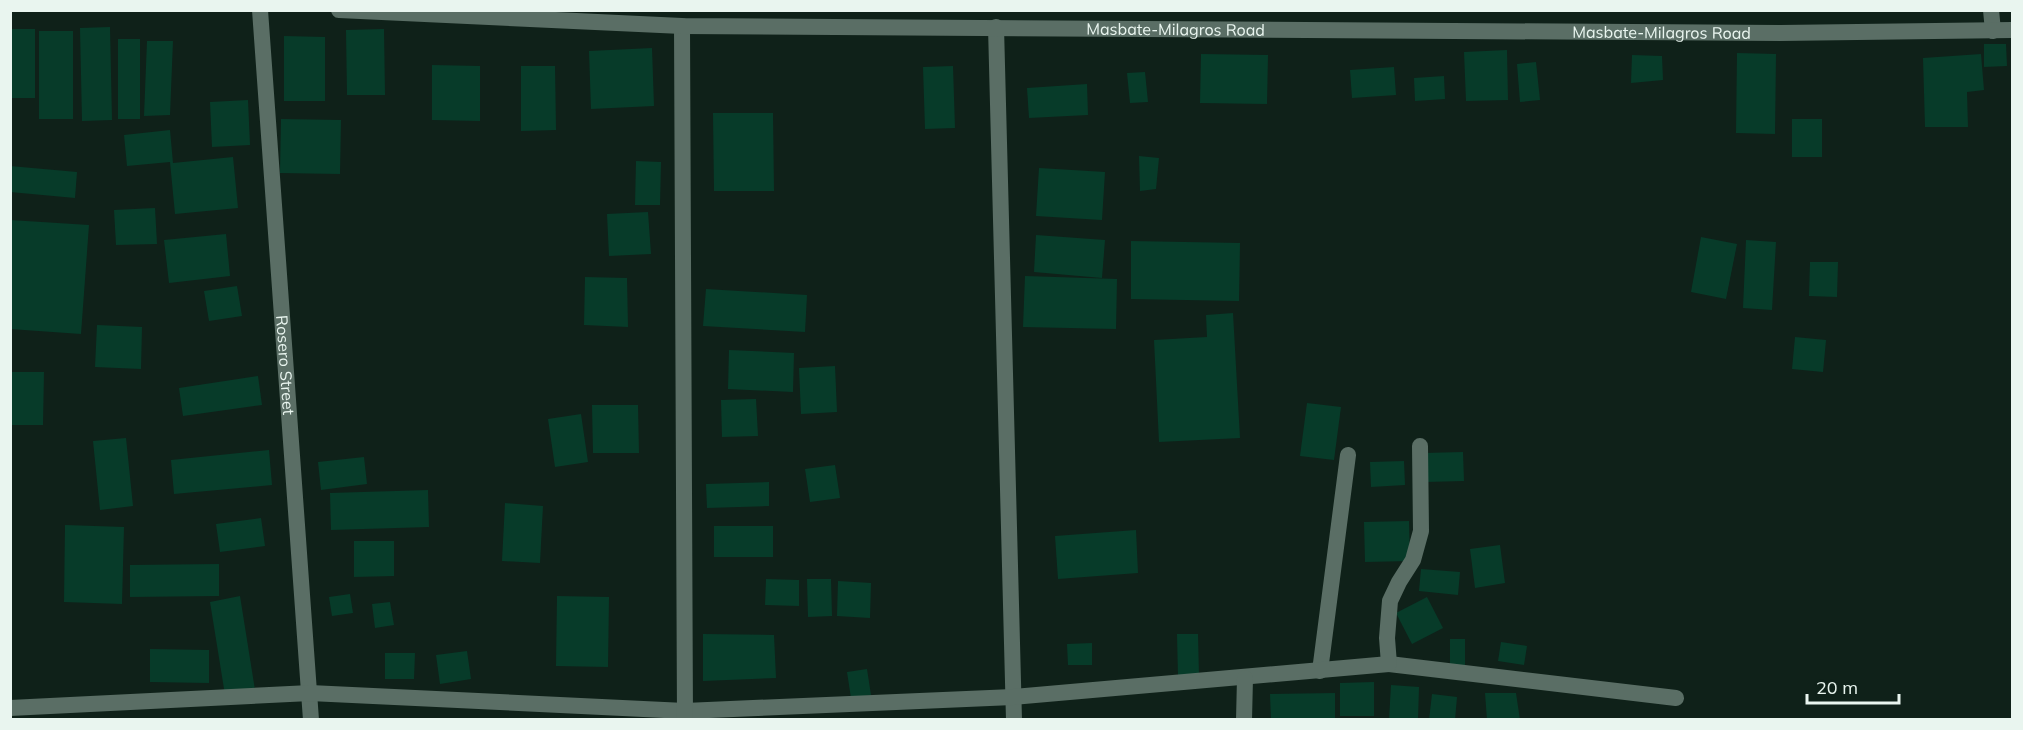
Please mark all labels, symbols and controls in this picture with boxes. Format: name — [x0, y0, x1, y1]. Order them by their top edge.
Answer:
street label: Masbate-Milagros Road — [1086, 19, 1265, 40]
street label: Masbate-Milagros Road — [1572, 22, 1751, 43]
street label: Rosero Street — [272, 314, 299, 416]
scale bar — [1807, 667, 1898, 705]
text: 20 m — [1816, 676, 1858, 699]

